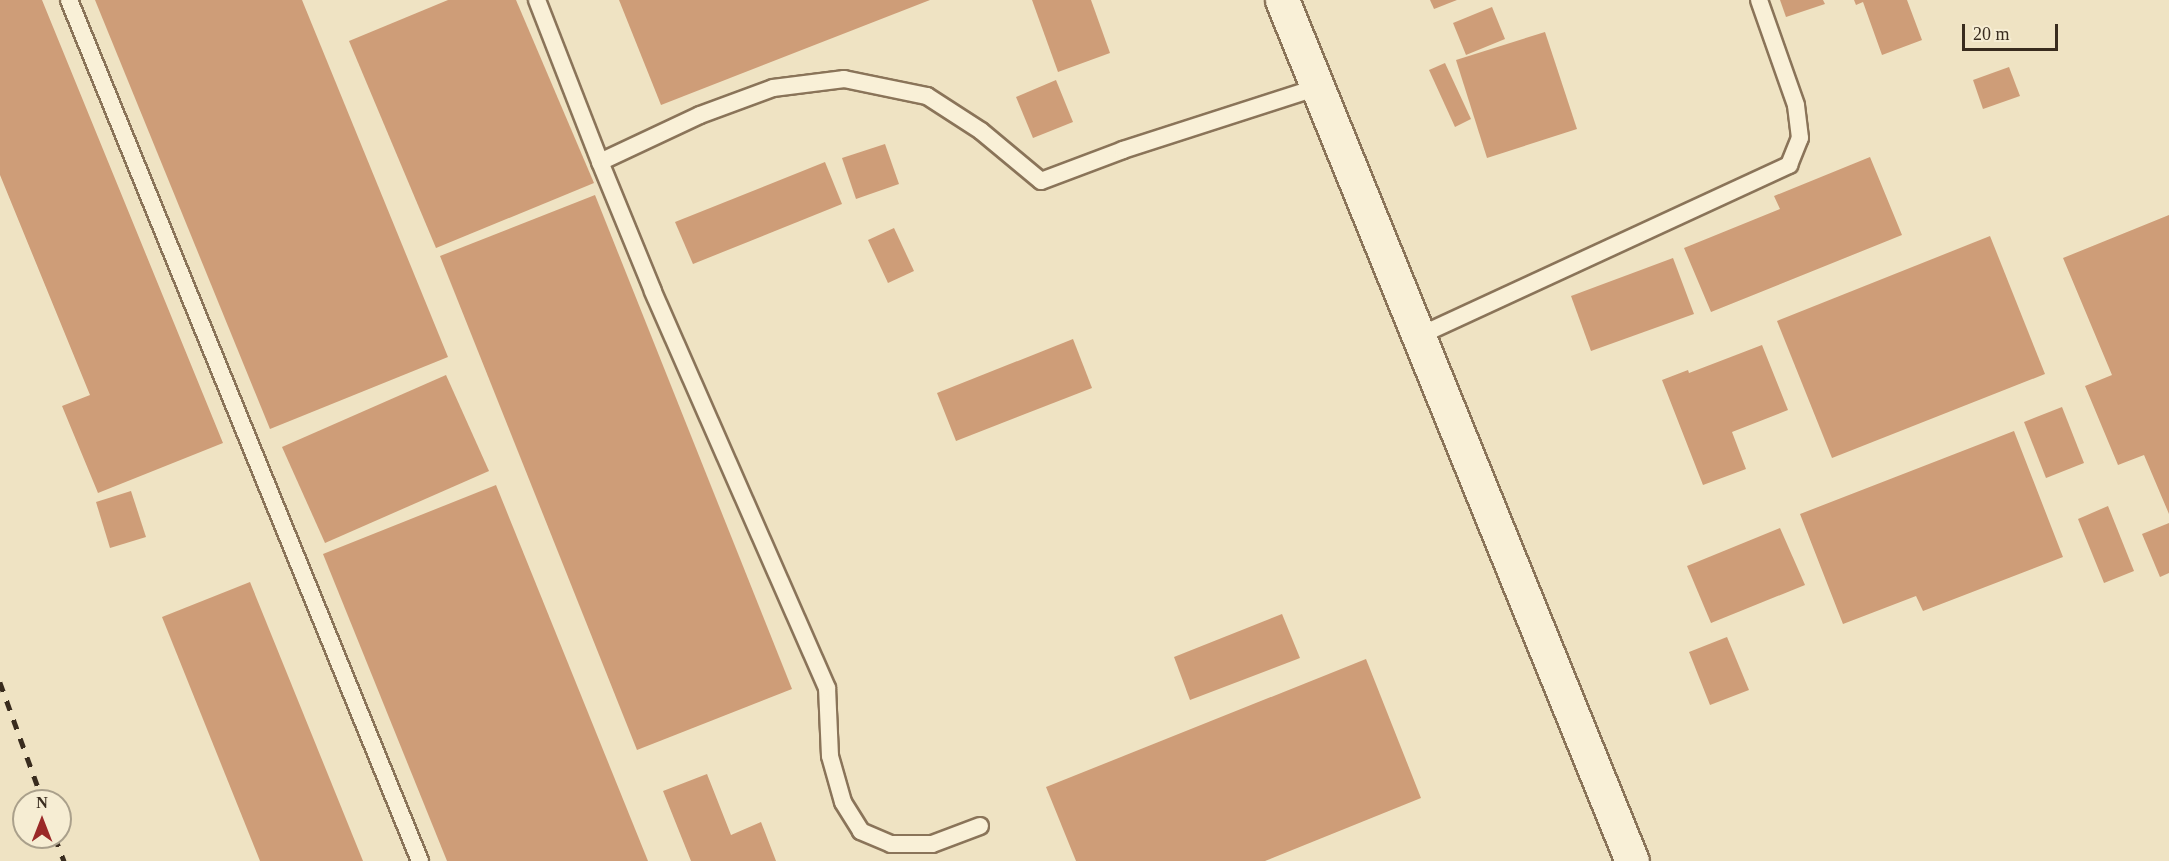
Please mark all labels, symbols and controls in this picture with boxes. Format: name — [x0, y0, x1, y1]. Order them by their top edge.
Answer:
scale bar — [1965, 12, 2061, 50]
text: 20 m — [1973, 24, 2010, 44]
north arrow — [12, 789, 72, 849]
text: N — [36, 794, 48, 811]

